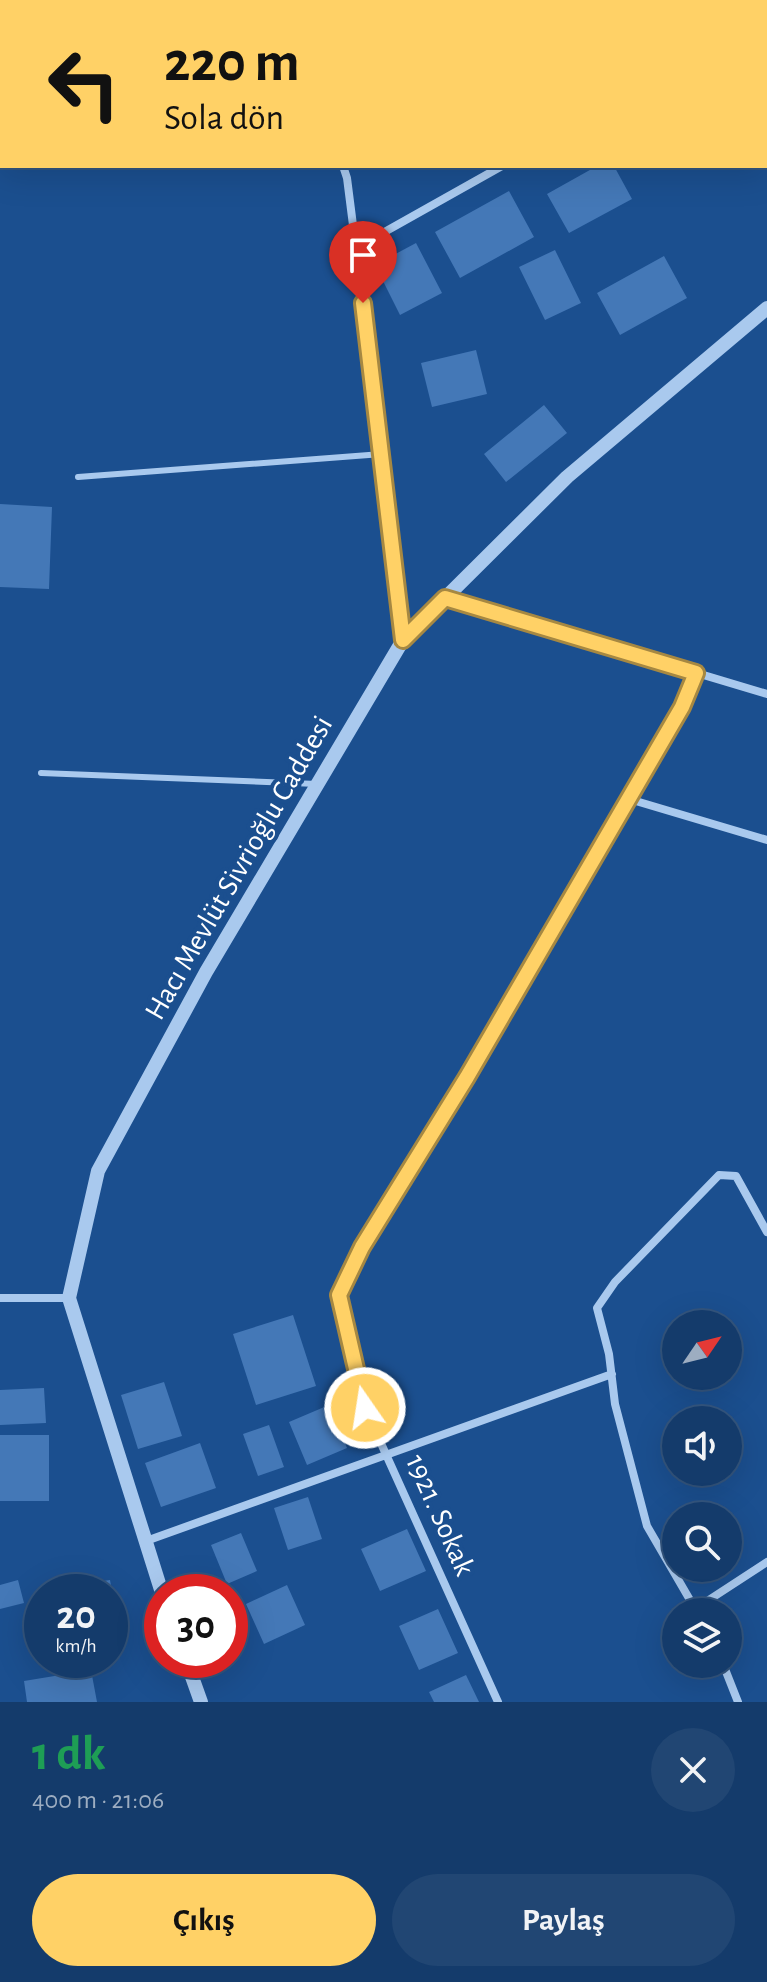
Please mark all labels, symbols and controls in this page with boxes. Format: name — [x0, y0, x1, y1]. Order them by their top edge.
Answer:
icon: left — [32, 32, 136, 136]
text: 220 m — [164, 35, 300, 91]
text: Sola dön — [164, 100, 284, 136]
pin — [329, 221, 397, 303]
icon: arrive — [341, 233, 385, 277]
street label: Hacı Mevlüt Sivrioğlu Caddesi — [140, 711, 338, 1025]
north arrow — [662, 1310, 742, 1390]
map controls — [662, 1310, 742, 1678]
position arrow — [323, 1366, 407, 1450]
button: sound — [662, 1406, 742, 1486]
street label: 1921. Sokak — [400, 1450, 480, 1580]
button: search — [662, 1502, 742, 1582]
speed limit sign: 30 — [144, 1574, 248, 1678]
text: 20 — [56, 1596, 96, 1636]
button: layers — [662, 1598, 742, 1678]
text: km/h — [55, 1636, 97, 1656]
button: close — [651, 1728, 735, 1812]
text: 1 dk — [32, 1731, 106, 1779]
text: 400 m · 21:06 — [32, 1787, 164, 1813]
button: Çıkış — [32, 1874, 376, 1966]
button: Paylaş — [392, 1874, 735, 1966]

